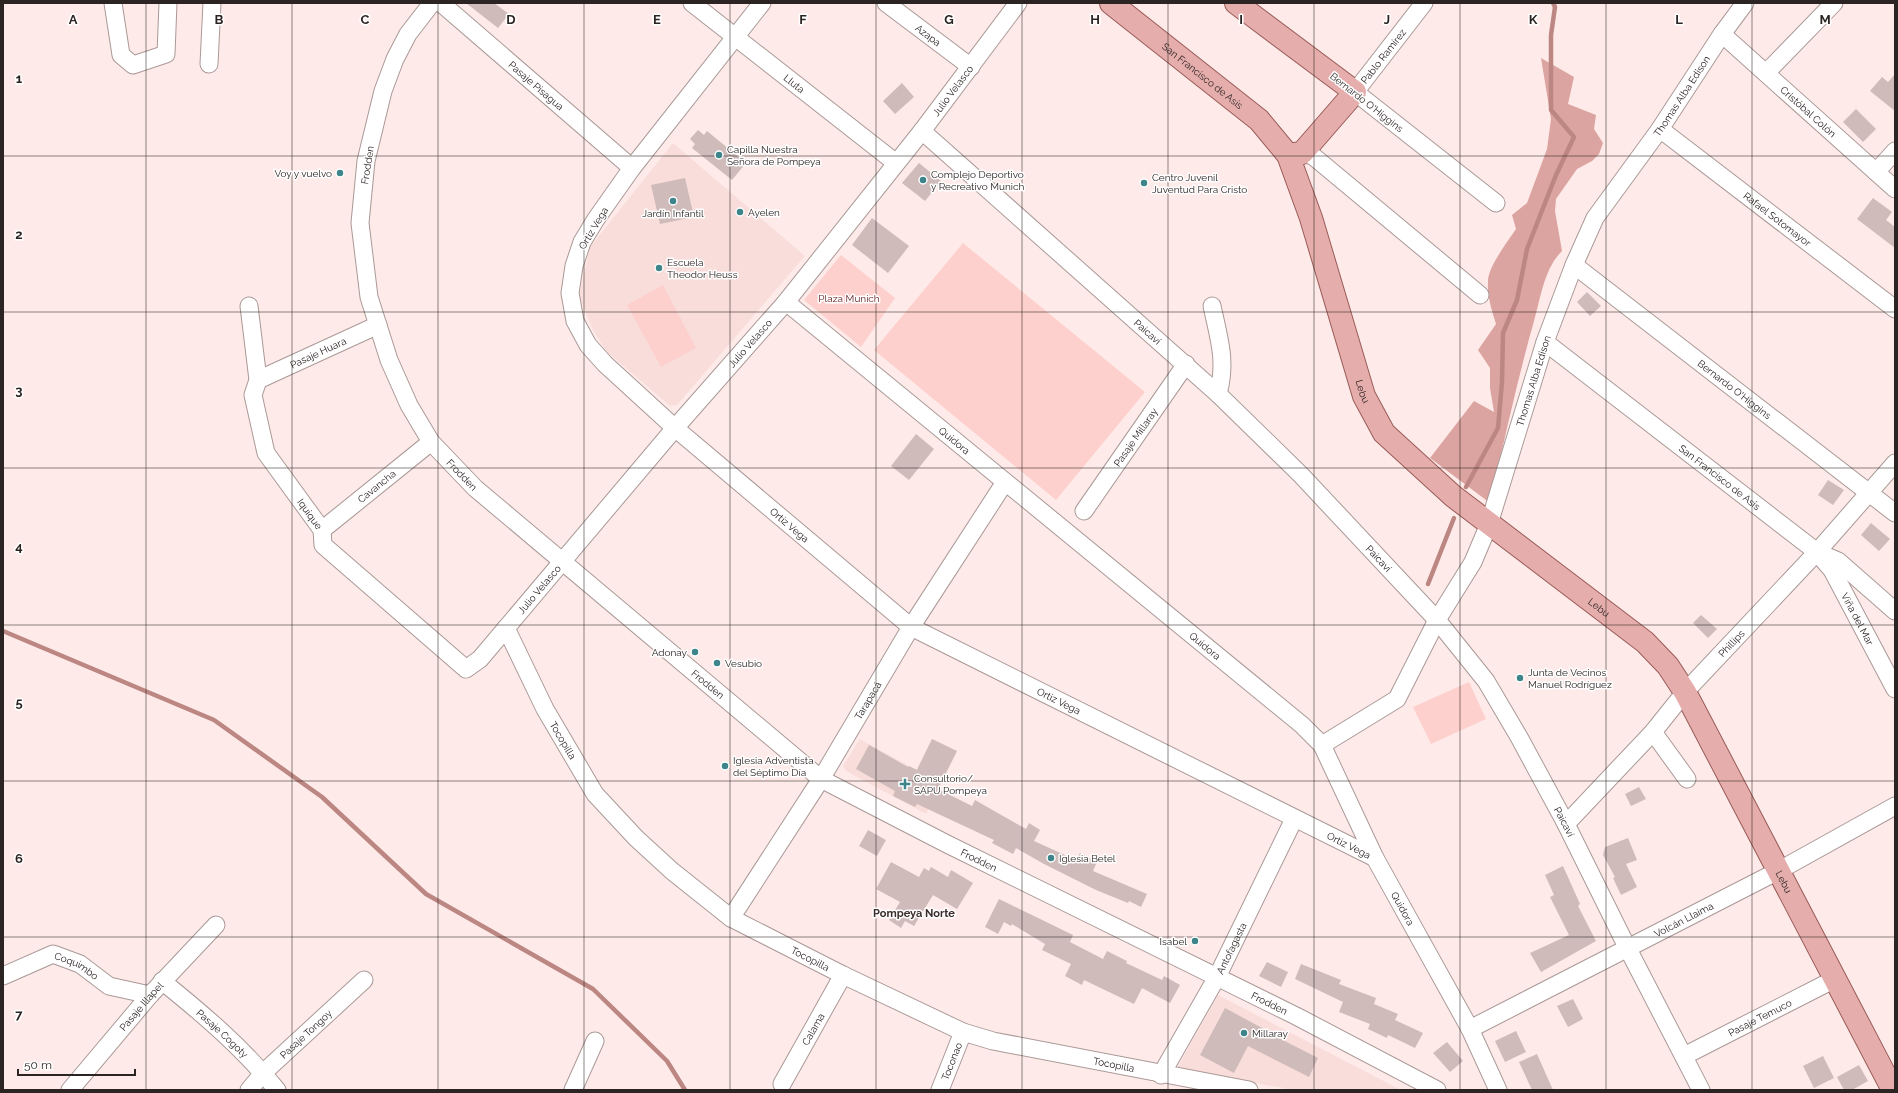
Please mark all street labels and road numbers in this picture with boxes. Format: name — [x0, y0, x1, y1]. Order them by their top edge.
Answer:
street label: Azapa — [913, 22, 943, 48]
street label: Pablo Ramírez — [1359, 27, 1408, 86]
street label: San Francisco de Asís — [1160, 41, 1245, 111]
street label: Thomas Alba Edison — [1651, 53, 1713, 139]
street label: Pasaje Pisagua — [506, 59, 566, 112]
street label: Julio Velasco — [930, 63, 975, 118]
street label: Bernardo O'Higgins — [1328, 70, 1406, 134]
street label: Lluta — [781, 72, 807, 95]
street label: Cristóbal Colón — [1778, 84, 1838, 140]
street label: Frodden — [359, 145, 376, 185]
street label: Rafael Sotomayor — [1741, 190, 1813, 249]
street label: Ortiz Vega — [577, 205, 610, 251]
street label: Julio Velasco — [726, 317, 774, 370]
street label: Paicaví — [1132, 317, 1164, 347]
street label: Thomas Alba Edison — [1514, 334, 1553, 428]
street label: Pasaje Huara — [288, 335, 348, 371]
street label: Bernardo O'Higgins — [1695, 358, 1773, 421]
street label: Lebu — [1353, 378, 1372, 405]
street label: Pasaje Millaray — [1112, 406, 1160, 469]
street label: Quidora — [937, 425, 972, 457]
street label: San Francisco de Asís — [1677, 443, 1763, 512]
street label: Frodden — [444, 457, 479, 493]
street label: Cavancha — [356, 468, 398, 505]
street label: Iquique — [295, 497, 325, 531]
street label: Ortiz Vega — [768, 506, 811, 544]
street label: Paicaví — [1364, 543, 1394, 575]
street label: Julio Velasco — [516, 563, 563, 616]
street label: Viña del Mar — [1839, 591, 1876, 647]
street label: Lebu — [1586, 596, 1612, 619]
street label: Phillips — [1716, 628, 1747, 659]
street label: Quidora — [1187, 630, 1223, 662]
street label: Frodden — [689, 668, 726, 701]
street label: Tarapacá — [853, 680, 883, 721]
street label: Ortiz Vega — [1035, 686, 1082, 717]
street label: Tocopilla — [548, 720, 578, 761]
street label: Paicaví — [1552, 805, 1577, 839]
street label: Ortiz Vega — [1325, 830, 1372, 861]
street label: Frodden — [959, 847, 999, 874]
street label: Lebu — [1773, 869, 1794, 895]
street label: Quidora — [1389, 890, 1416, 927]
street label: Volcán Llaima — [1652, 900, 1715, 940]
street label: Antofagasta — [1214, 921, 1249, 976]
street label: Tocopilla — [789, 945, 831, 973]
street label: Coquimbo — [53, 950, 100, 982]
street label: Pasaje Illapel — [117, 980, 166, 1033]
street label: Frodden — [1249, 990, 1289, 1017]
street label: Pasaje Temuco — [1726, 997, 1794, 1039]
street label: Pasaje Cogoty — [194, 1007, 251, 1061]
street label: Pasaje Tongoy — [278, 1007, 335, 1061]
street label: Calama — [800, 1011, 827, 1047]
street label: Toconao — [939, 1041, 964, 1082]
street label: Tocopilla — [1092, 1055, 1135, 1074]

